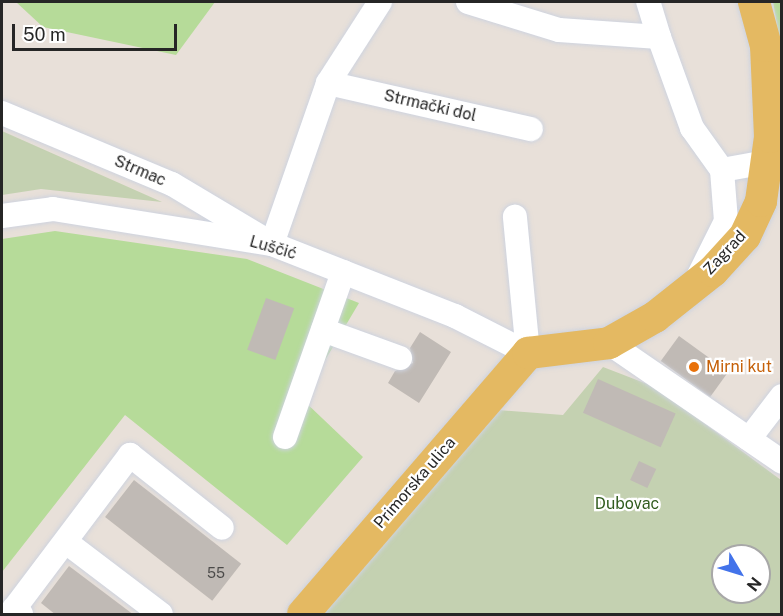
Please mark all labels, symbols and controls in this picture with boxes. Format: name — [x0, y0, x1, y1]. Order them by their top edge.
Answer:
scale bar — [15, 12, 180, 50]
text: 50 m — [23, 24, 66, 45]
street label: Strmački dol — [382, 86, 478, 126]
street label: Strmac — [111, 152, 169, 190]
street label: Zagrad — [700, 227, 750, 279]
street label: Luščić — [247, 232, 299, 264]
place label: Mirni kut — [706, 357, 772, 377]
marker: Mirni kut — [687, 360, 701, 374]
street label: Primorska ulica — [370, 433, 460, 533]
park label: Dubovac — [595, 494, 659, 514]
north arrow — [711, 544, 771, 604]
house number: 55 — [207, 565, 225, 581]
text: N — [743, 573, 765, 595]

